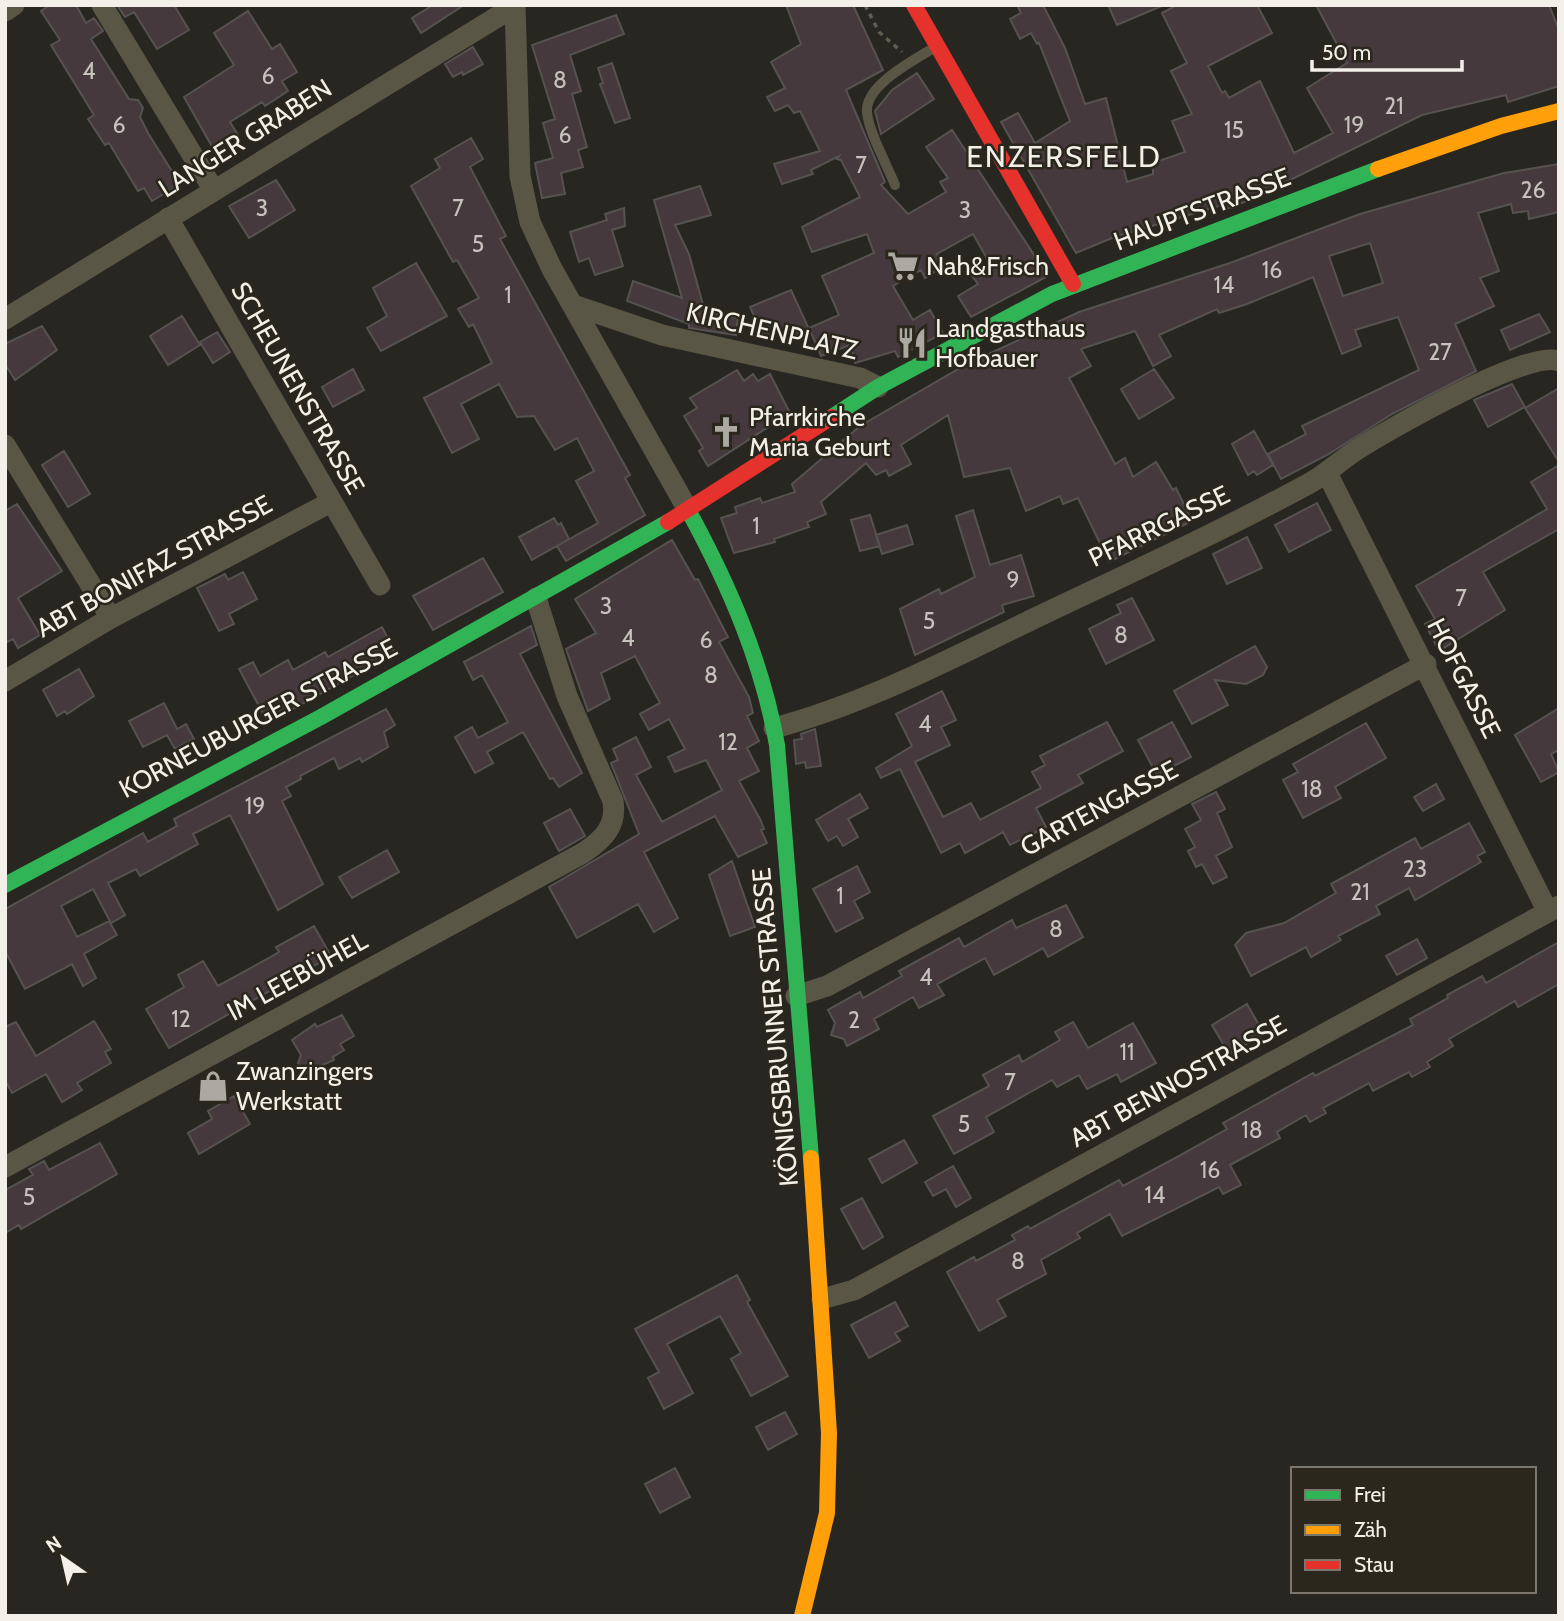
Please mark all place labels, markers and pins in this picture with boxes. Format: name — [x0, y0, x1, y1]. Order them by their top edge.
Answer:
supermarket icon: Nah&Frisch — [886, 249, 920, 283]
place label: Nah&Frisch — [926, 250, 1049, 282]
place label: Landgasthaus Hofbauer — [935, 312, 1086, 374]
restaurant icon: Landgasthaus Hofbauer — [895, 326, 929, 360]
place label: Pfarrkirche Maria Geburt — [749, 401, 890, 463]
church icon: Pfarrkirche Maria Geburt — [709, 415, 743, 449]
place label: Zwanzingers Werkstatt — [236, 1055, 373, 1117]
shop icon: Zwanzingers Werkstatt — [196, 1069, 230, 1103]

